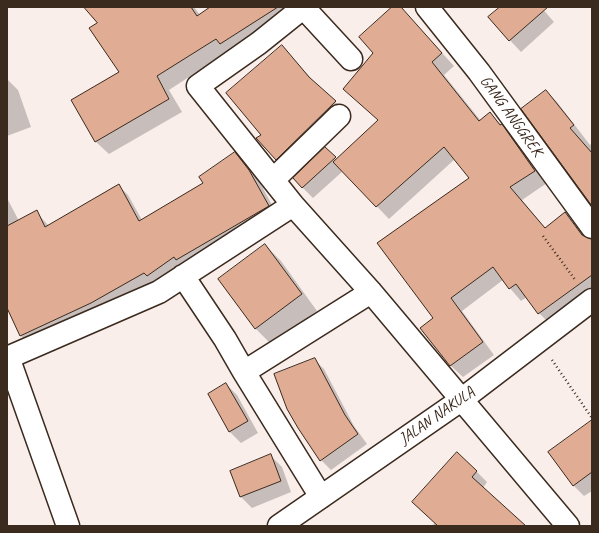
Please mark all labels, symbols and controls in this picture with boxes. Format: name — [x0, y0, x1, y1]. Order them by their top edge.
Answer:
street label: GANG ANGGREK — [475, 72, 547, 160]
street label: JALAN NAKULA — [396, 383, 478, 449]

